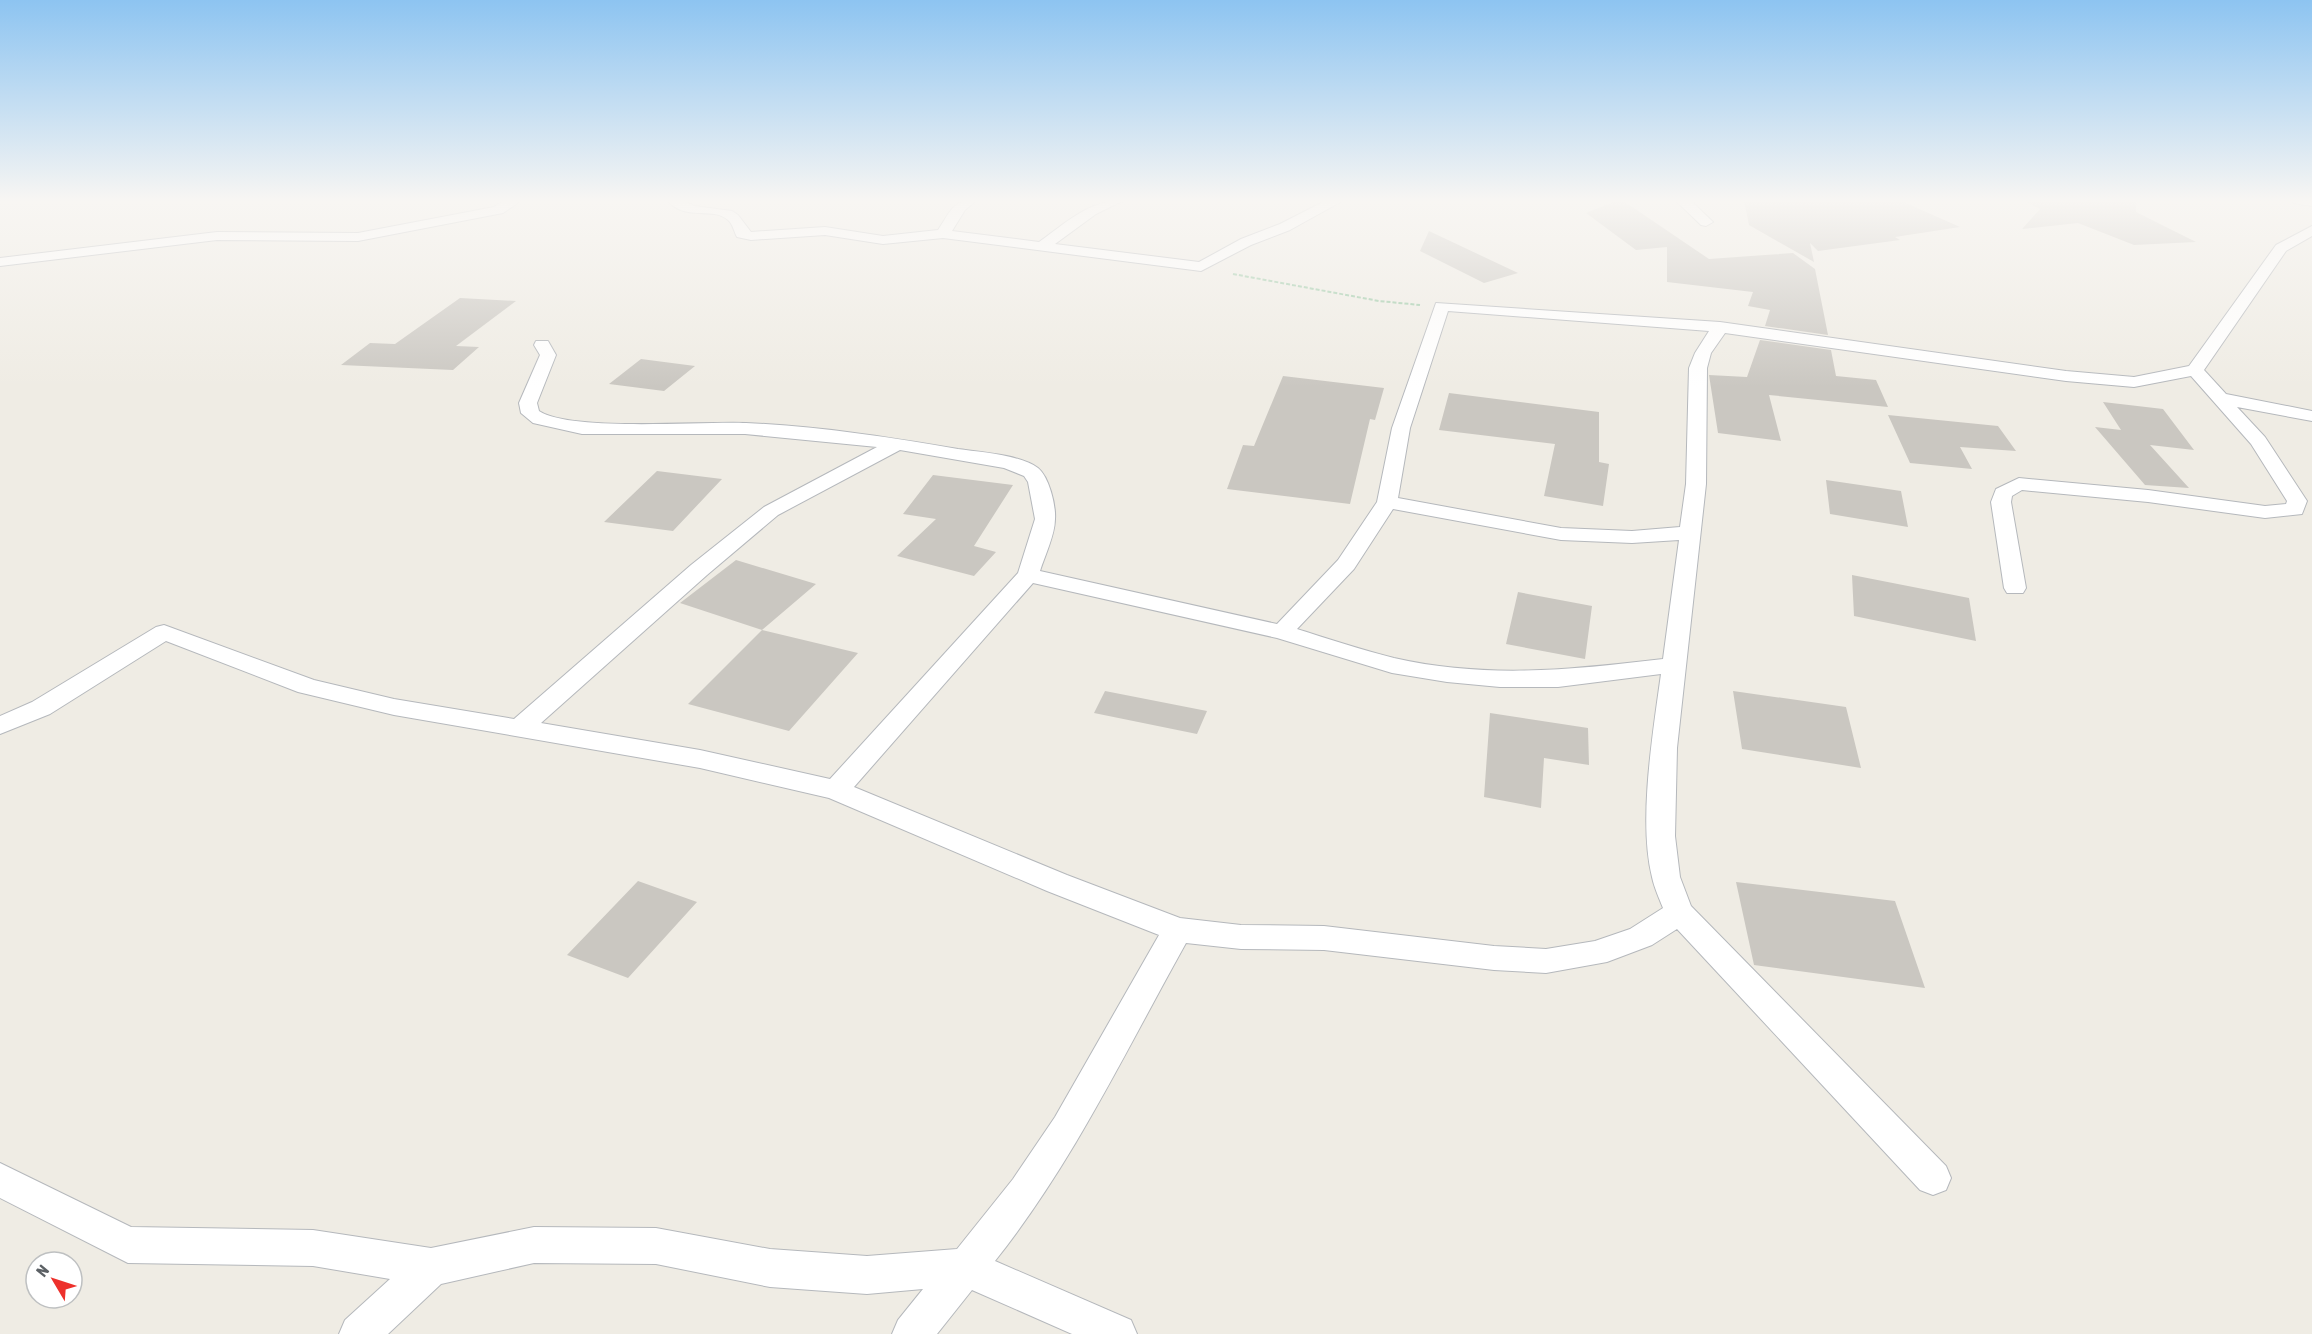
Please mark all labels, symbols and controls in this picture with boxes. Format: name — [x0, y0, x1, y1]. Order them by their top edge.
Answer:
north arrow — [24, 1250, 84, 1310]
text: N — [32, 1261, 52, 1280]

